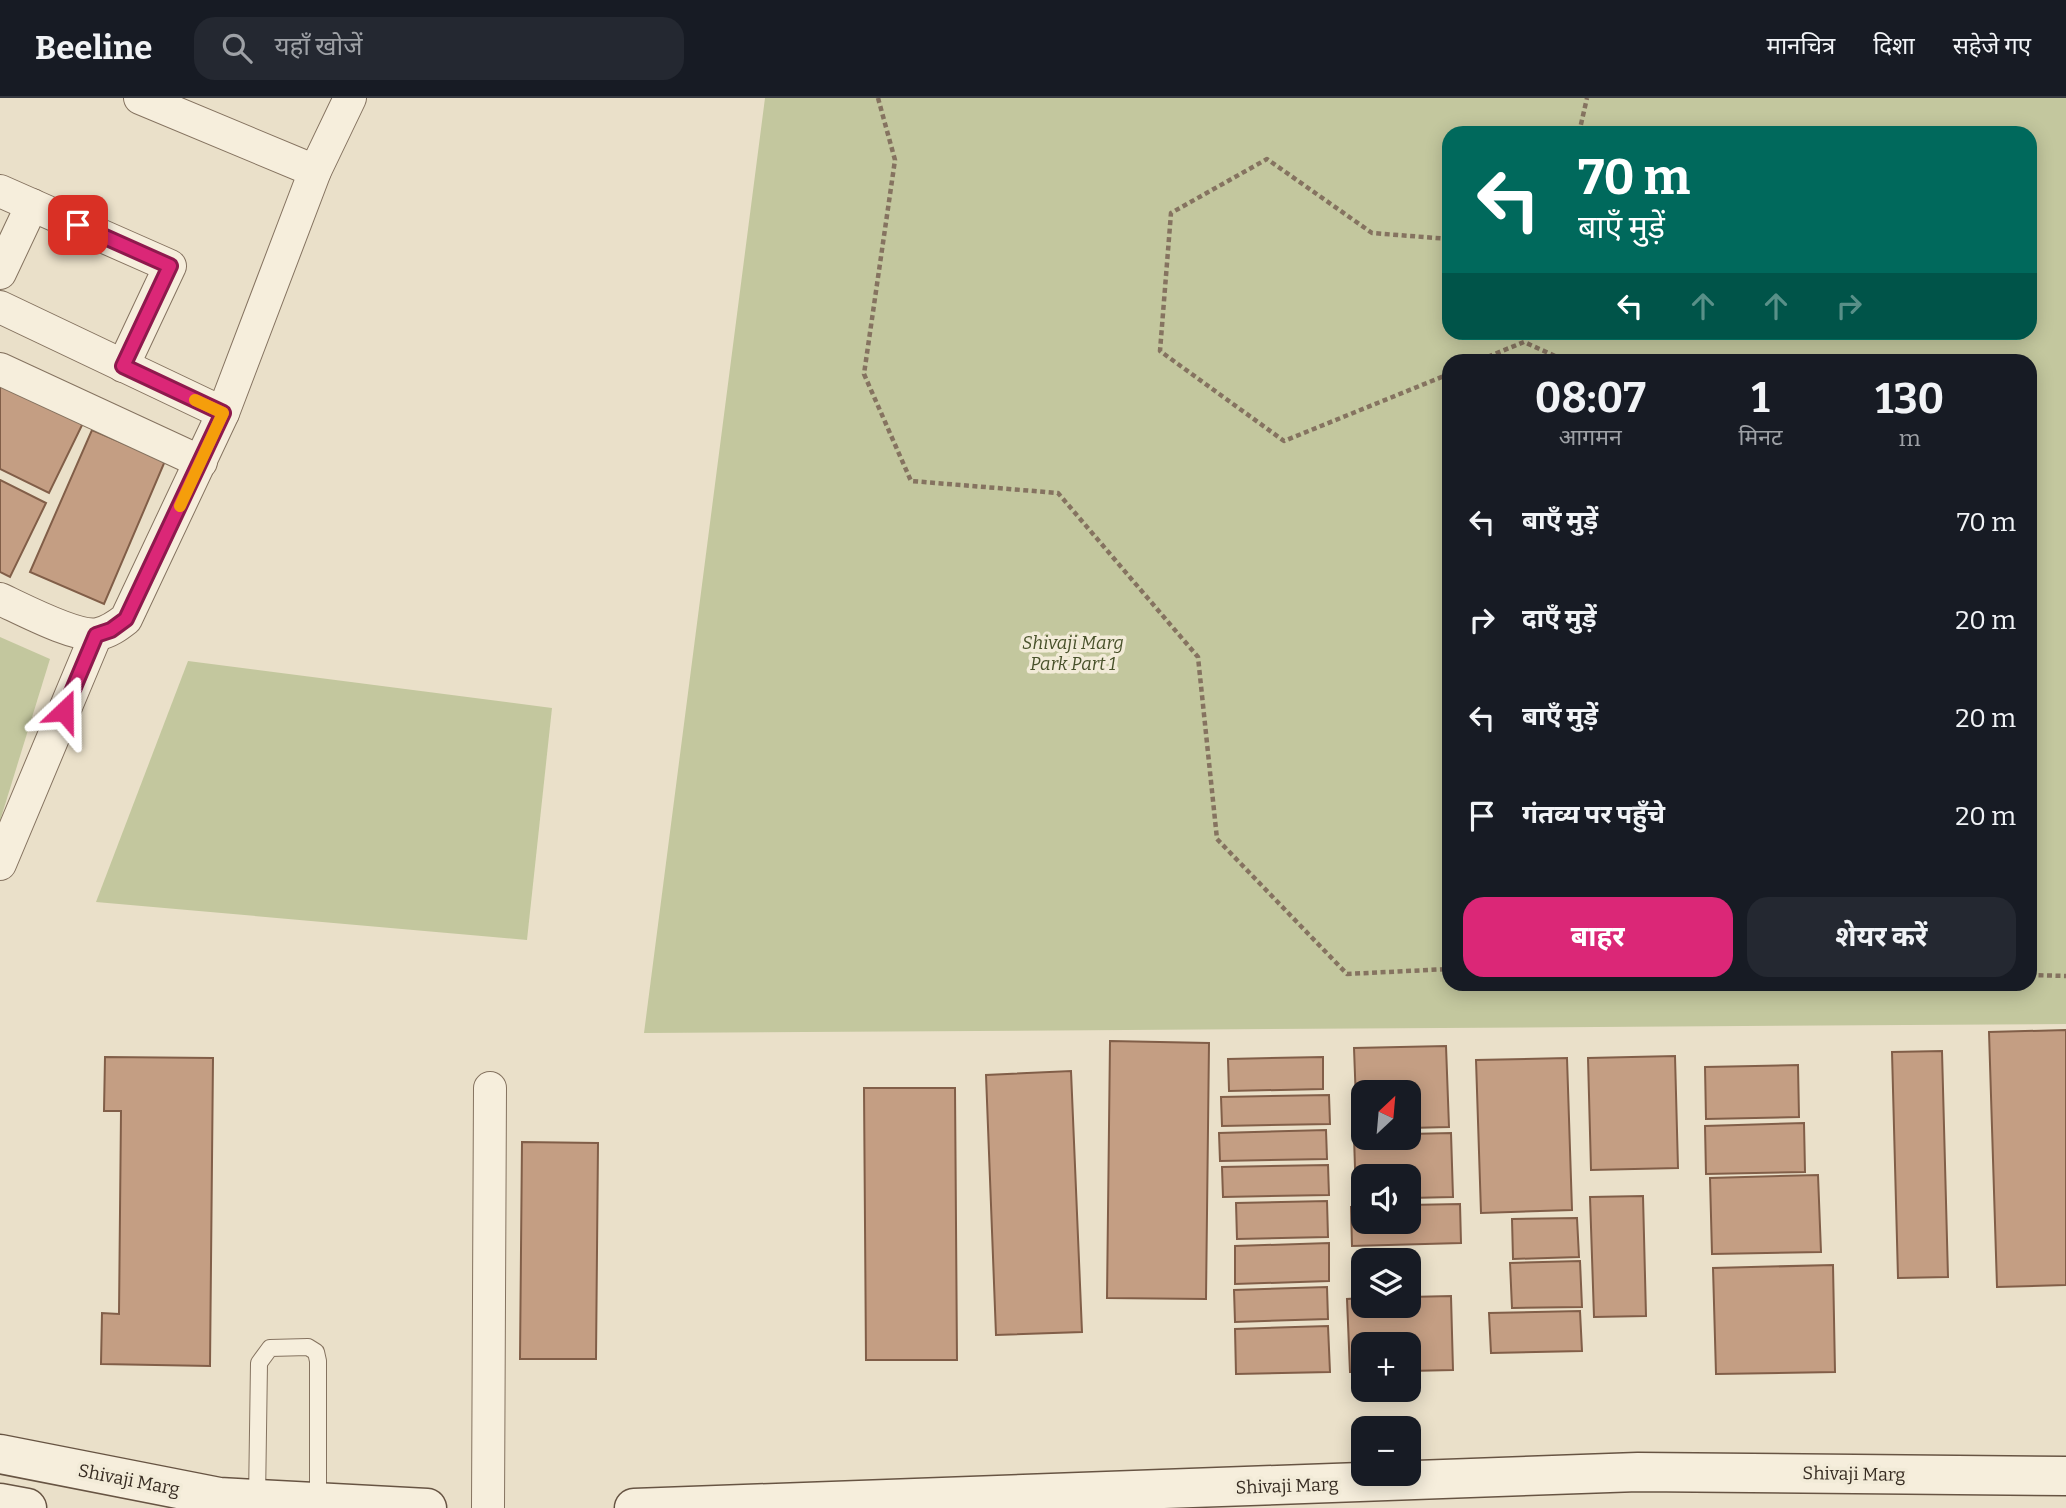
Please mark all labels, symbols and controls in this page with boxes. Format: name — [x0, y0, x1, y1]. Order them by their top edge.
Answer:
search box — [194, 17, 684, 80]
text: Beeline — [35, 28, 152, 68]
icon: search — [218, 29, 256, 67]
text: यहाँ खोजें — [274, 31, 363, 62]
text: मानचित्र — [1767, 32, 1835, 60]
text: दिशा — [1873, 32, 1915, 60]
text: सहेजे गए — [1953, 32, 2031, 60]
text: 70 m — [1578, 148, 1690, 207]
icon: left — [1463, 154, 1554, 245]
pin — [48, 195, 108, 255]
icon: arrive — [59, 206, 97, 244]
text: बाएँ मुड़ें — [1578, 208, 1665, 246]
icon: left — [1611, 287, 1649, 325]
icon: ahead — [1684, 287, 1722, 325]
icon: ahead — [1757, 287, 1795, 325]
icon: right — [1830, 287, 1868, 325]
text: 08:07 — [1535, 373, 1646, 423]
text: 1 — [1751, 373, 1770, 423]
text: 130 — [1875, 374, 1944, 424]
text: आगमन — [1559, 423, 1622, 451]
text: मिनट — [1738, 423, 1783, 451]
text: m — [1899, 424, 1921, 452]
icon: left — [1463, 503, 1501, 541]
text: बाएँ मुड़ें — [1522, 505, 1598, 536]
text: 70 m — [1957, 507, 2016, 538]
icon: right — [1463, 601, 1501, 639]
text: दाएँ मुड़ें — [1522, 603, 1597, 634]
text: 20 m — [1955, 605, 2016, 636]
park label: Shivaji Marg Park Part 1 — [1022, 632, 1124, 675]
position arrow — [27, 674, 101, 748]
icon: left — [1463, 699, 1501, 737]
text: बाएँ मुड़ें — [1522, 701, 1598, 732]
text: 20 m — [1955, 703, 2016, 734]
icon: arrive — [1463, 797, 1501, 835]
text: गंतव्य पर पहुँचे — [1522, 799, 1665, 830]
text: 20 m — [1955, 801, 2016, 832]
button: बाहर — [1463, 897, 1733, 977]
button: शेयर करें — [1747, 897, 2016, 977]
north arrow — [1351, 1080, 1421, 1150]
map controls — [1351, 1080, 1421, 1486]
button: sound — [1351, 1164, 1421, 1234]
button: layers — [1351, 1248, 1421, 1318]
button: + — [1351, 1332, 1421, 1402]
button: − — [1351, 1416, 1421, 1486]
street label: Shivaji Marg — [76, 1459, 182, 1501]
street label: Shivaji Marg — [1802, 1462, 1906, 1486]
street label: Shivaji Marg — [1235, 1473, 1339, 1499]

